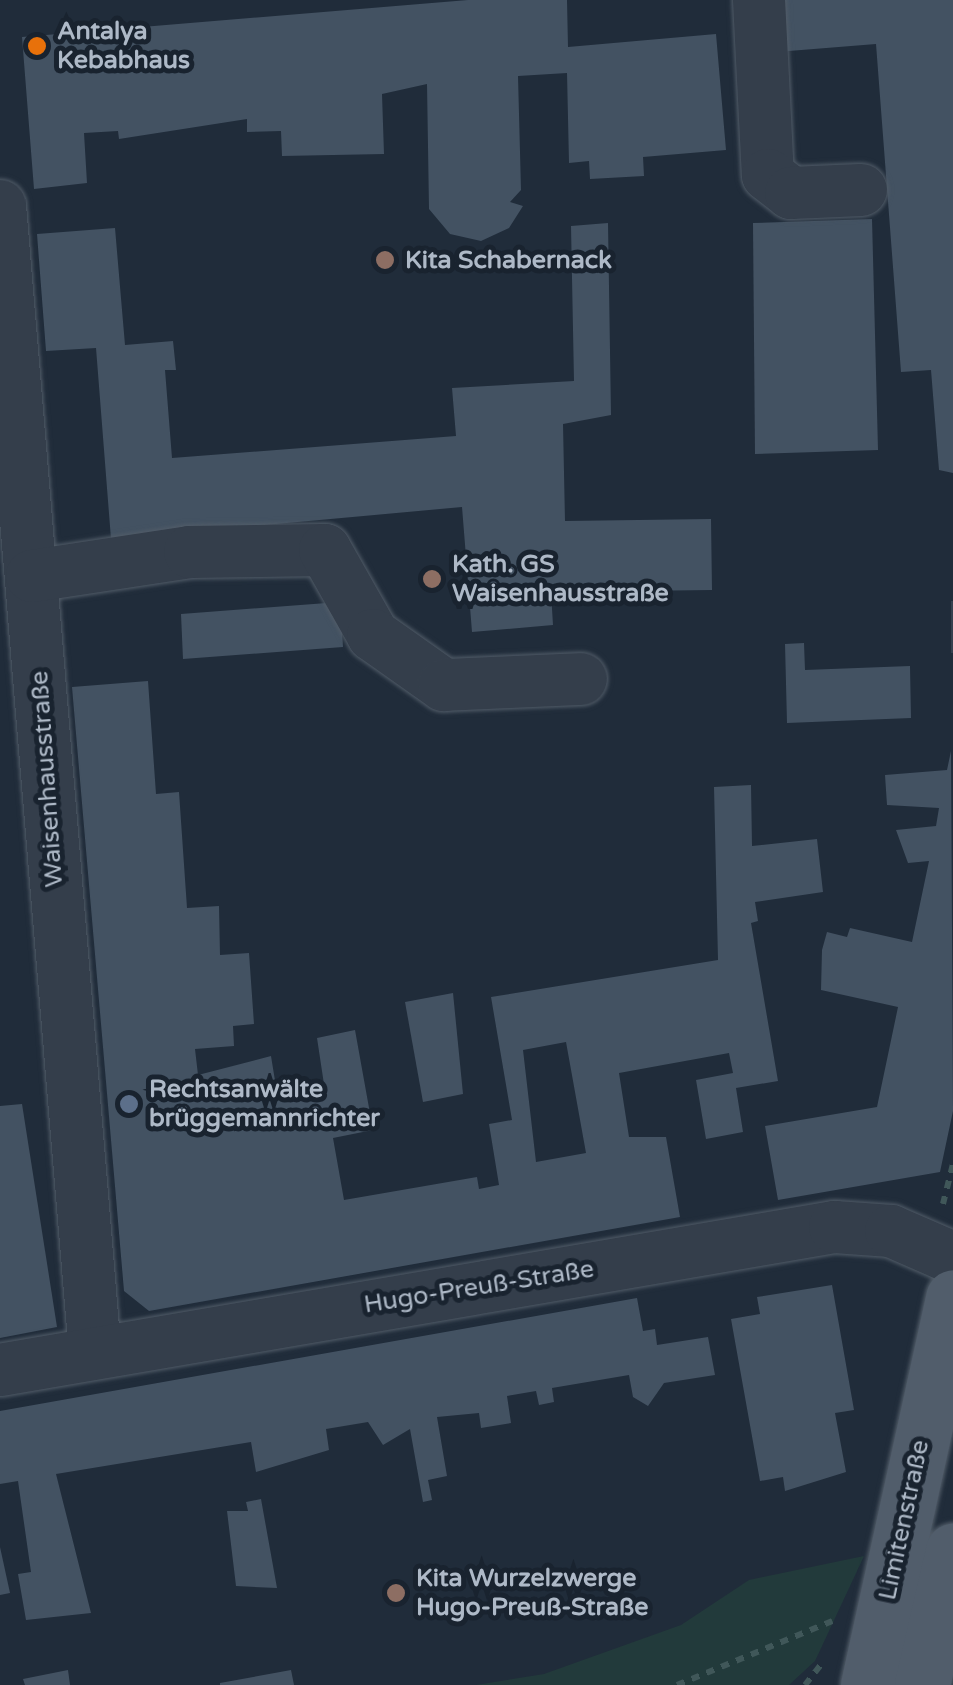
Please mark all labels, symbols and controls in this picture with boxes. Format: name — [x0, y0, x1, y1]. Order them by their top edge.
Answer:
place label: Antalya Kebabhaus — [57, 17, 190, 76]
marker: Antalya Kebabhaus — [26, 35, 48, 57]
place label: Kita Schabernack — [405, 245, 612, 275]
marker: Kita Schabernack — [374, 249, 396, 271]
place label: Kath. GS Waisenhausstraße — [452, 550, 669, 609]
marker: Kath. GS Waisenhausstraße — [421, 568, 443, 590]
street label: Waisenhausstraße — [24, 670, 70, 888]
place label: Rechtsanwälte brüggemannrichter — [149, 1075, 380, 1134]
marker: Rechtsanwälte brüggemannrichter — [118, 1093, 140, 1115]
street label: Hugo-Preuß-Straße — [362, 1254, 596, 1320]
street label: Limitenstraße — [872, 1437, 936, 1603]
place label: Kita Wurzelzwerge Hugo-Preuß-Straße — [416, 1564, 648, 1623]
marker: Kita Wurzelzwerge Hugo-Preuß-Straße — [385, 1582, 407, 1604]

